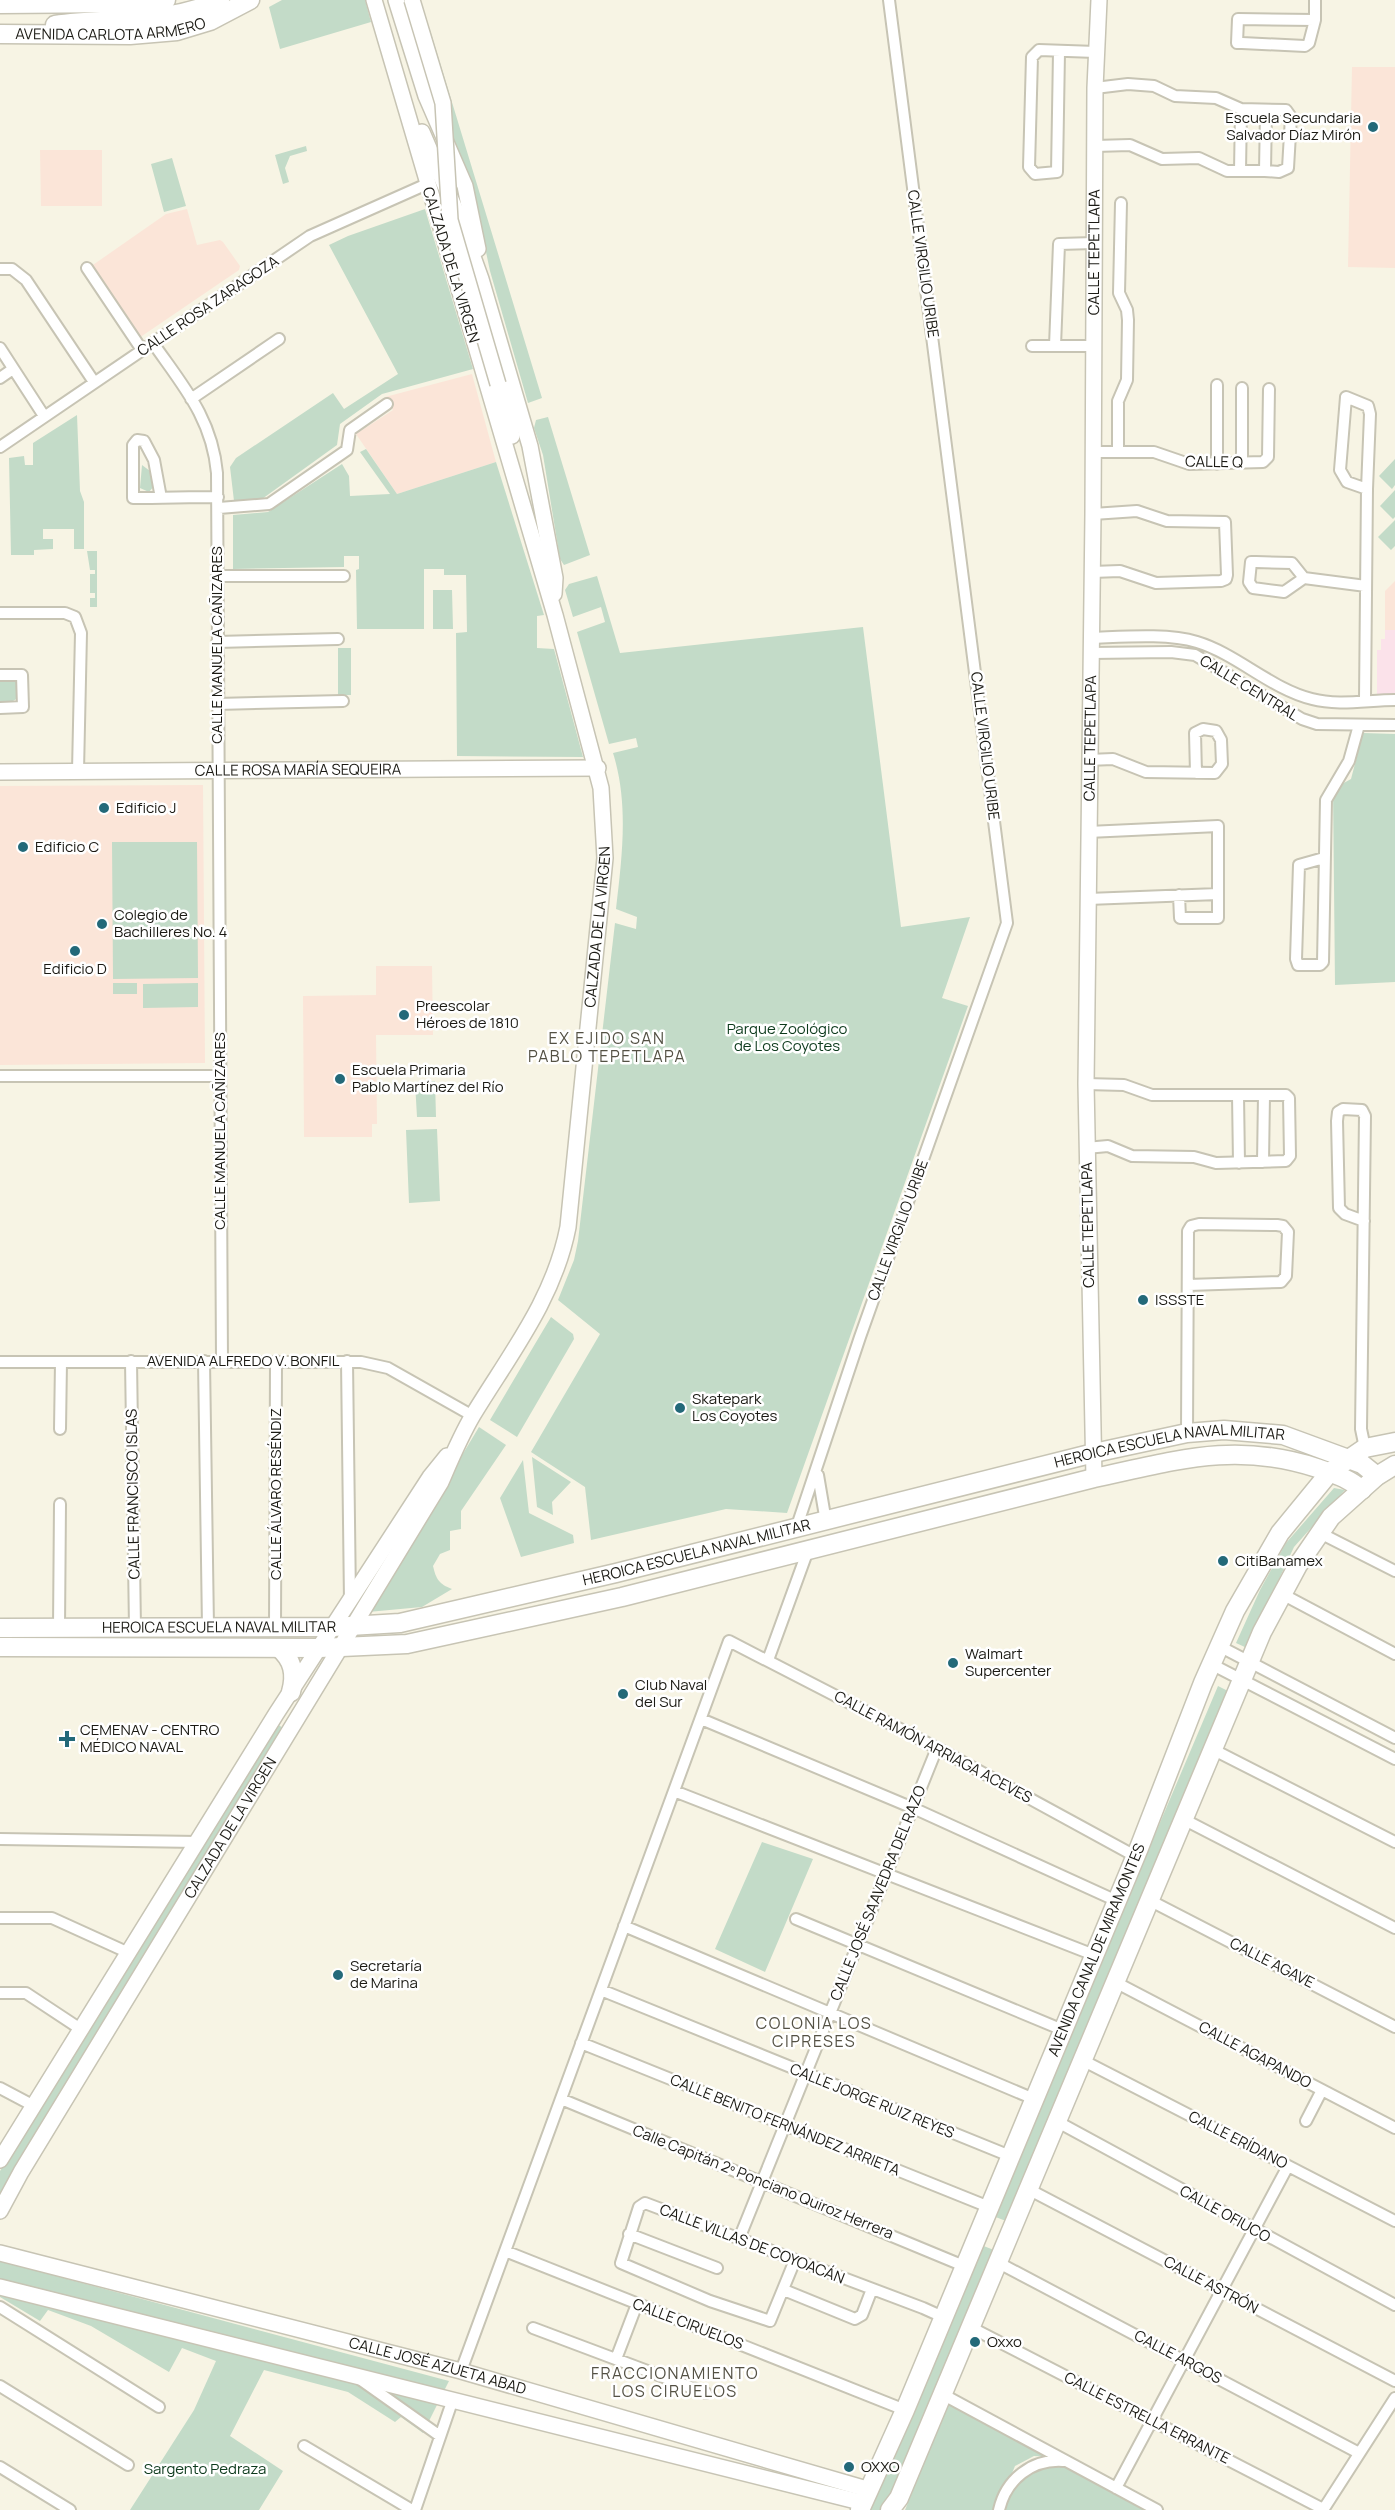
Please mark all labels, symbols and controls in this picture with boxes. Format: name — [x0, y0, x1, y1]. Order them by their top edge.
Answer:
street label: AVENIDA CARLOTA ARMERO — [15, 12, 208, 45]
place label: Escuela Secundaria Salvador Díaz Mirón — [1225, 107, 1361, 145]
marker: Escuela Secundaria Salvador Díaz Mirón — [1366, 120, 1380, 134]
street label: CALZADA DE LA VIRGEN — [418, 184, 485, 345]
street label: CALLE VIRGILIO URIBE — [903, 189, 944, 339]
street label: CALLE TEPETLAPA — [1083, 189, 1105, 315]
street label: CALLE ROSA ZARAGOZA — [133, 250, 283, 361]
street label: CALLE Q — [1185, 450, 1243, 473]
street label: CALLE MANUELA CAÑIZARES — [206, 546, 227, 744]
street label: CALLE CENTRAL — [1196, 650, 1303, 726]
street label: CALLE VIRGILIO URIBE — [966, 671, 1005, 821]
street label: CALLE TEPETLAPA — [1078, 675, 1101, 801]
street label: CALLE ROSA MARÍA SEQUEIRA — [195, 758, 402, 781]
place label: Edificio J — [116, 797, 176, 818]
marker: Edificio J — [97, 801, 111, 815]
place label: Edificio C — [35, 836, 99, 857]
marker: Edificio C — [16, 840, 30, 854]
street label: CALZADA DE LA VIRGEN — [579, 846, 615, 1008]
place label: Colegio de Bachilleres No. 4 — [114, 904, 228, 942]
marker: Colegio de Bachilleres No. 4 — [95, 917, 109, 931]
marker: Edificio D — [68, 944, 82, 958]
place label: Edificio D — [43, 958, 107, 979]
place label: Preescolar Héroes de 1810 — [416, 995, 519, 1033]
marker: Preescolar Héroes de 1810 — [397, 1008, 411, 1022]
park label: Parque Zoológico de Los Coyotes — [727, 1018, 847, 1056]
district label: EX EJIDO SAN PABLO TEPETLAPA — [528, 1027, 686, 1067]
street label: CALLE MANUELA CAÑIZARES — [209, 1032, 230, 1230]
place label: Escuela Primaria Pablo Martínez del Río — [352, 1059, 504, 1097]
marker: Escuela Primaria Pablo Martínez del Río — [333, 1072, 347, 1086]
street label: CALLE VIRGILIO URIBE — [862, 1156, 933, 1303]
street label: CALLE TEPETLAPA — [1076, 1161, 1099, 1288]
place label: ISSSTE — [1155, 1289, 1204, 1310]
marker: ISSSTE — [1136, 1293, 1150, 1307]
street label: AVENIDA ALFREDO V. BONFIL — [147, 1350, 340, 1371]
place label: Skatepark Los Coyotes — [692, 1388, 778, 1426]
marker: Skatepark Los Coyotes — [673, 1401, 687, 1415]
street label: CALLE ÁLVARO RESÉNDIZ — [265, 1408, 286, 1580]
street label: CALLE FRANCISCO ISLAS — [121, 1409, 144, 1579]
street label: HEROICA ESCUELA NAVAL MILITAR — [1052, 1419, 1286, 1473]
street label: HEROICA ESCUELA NAVAL MILITAR — [580, 1514, 813, 1590]
place label: CitiBanamex — [1235, 1550, 1323, 1571]
marker: CitiBanamex — [1216, 1554, 1230, 1568]
street label: HEROICA ESCUELA NAVAL MILITAR — [102, 1616, 336, 1638]
place label: Walmart Supercenter — [965, 1643, 1052, 1681]
marker: Walmart Supercenter — [946, 1656, 960, 1670]
place label: Club Naval del Sur — [635, 1674, 707, 1712]
street label: CALLE RAMÓN ARRIAGA ACEVES — [831, 1685, 1036, 1808]
marker: Club Naval del Sur — [616, 1687, 630, 1701]
place label: CEMENAV - CENTRO MÉDICO NAVAL — [80, 1719, 219, 1757]
marker: CEMENAV - CENTRO MÉDICO NAVAL — [58, 1730, 76, 1748]
street label: CALZADA DE LA VIRGEN — [179, 1753, 281, 1902]
street label: CALLE JOSÉ SAAVEDRA DEL RAZO — [825, 1782, 930, 2004]
street label: AVENIDA CANAL DE MIRAMONTES — [1042, 1840, 1150, 2059]
street label: CALLE AGAVE — [1226, 1932, 1318, 1993]
place label: Secretaría de Marina — [350, 1955, 422, 1993]
marker: Secretaría de Marina — [331, 1968, 345, 1982]
district label: COLONIA LOS CIPRESES — [756, 2012, 872, 2052]
street label: CALLE AGAPANDO — [1195, 2016, 1315, 2093]
street label: CALLE JORGE RUIZ REYES — [787, 2058, 958, 2143]
street label: CALLE BENITO FERNÁNDEZ ARRIETA — [667, 2069, 904, 2181]
street label: CALLE ERÍDANO — [1185, 2106, 1292, 2174]
street label: Calle Capitán 2º Ponciano Quiroz Herrera — [630, 2119, 897, 2244]
street label: CALLE OFIUCO — [1176, 2180, 1275, 2247]
street label: CALLE VILLAS DE COYOACÁN — [657, 2199, 848, 2289]
street label: CALLE ASTRÓN — [1160, 2251, 1262, 2318]
street label: CALLE CIRUELOS — [630, 2293, 747, 2354]
street label: CALLE ARGOS — [1131, 2325, 1226, 2388]
place label: Oxxo — [987, 2331, 1022, 2352]
street label: CALLE JOSÉ AZUETA ABAD — [347, 2332, 529, 2399]
marker: Oxxo — [968, 2335, 982, 2349]
district label: FRACCIONAMIENTO LOS CIRUELOS — [591, 2362, 759, 2402]
street label: CALLE ESTRELLA ERRANTE — [1061, 2366, 1234, 2469]
place label: OXXO — [861, 2456, 900, 2477]
park label: Sargento Pedraza — [144, 2458, 266, 2479]
marker: OXXO — [842, 2460, 856, 2474]

